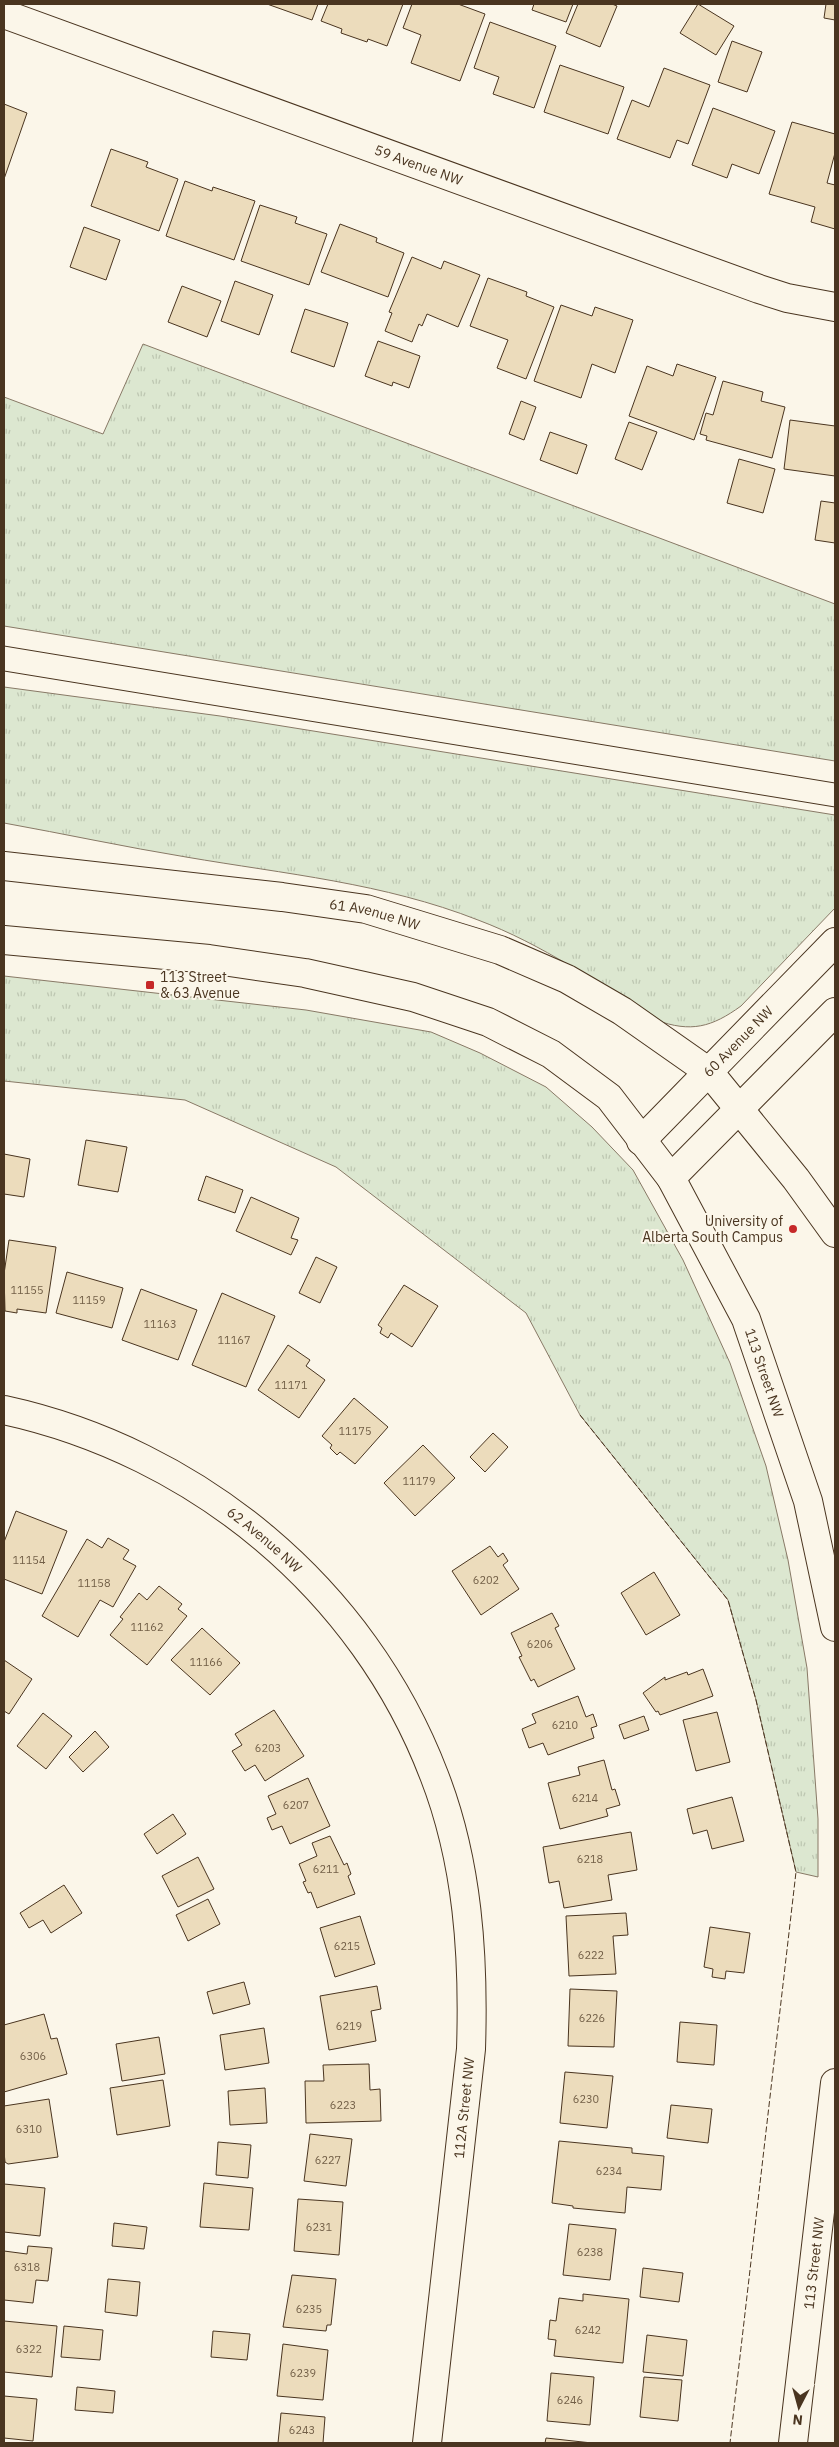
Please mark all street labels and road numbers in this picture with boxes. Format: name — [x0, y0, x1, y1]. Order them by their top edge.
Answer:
street label: 59 Avenue NW — [372, 141, 465, 189]
street label: 61 Avenue NW — [328, 895, 422, 934]
street label: 60 Avenue NW — [699, 1002, 777, 1081]
street label: 113 Street NW — [741, 1326, 788, 1420]
street label: 62 Avenue NW — [223, 1503, 306, 1577]
street label: 112A Street NW — [450, 2056, 478, 2159]
street label: 113 Street NW — [800, 2216, 828, 2310]

